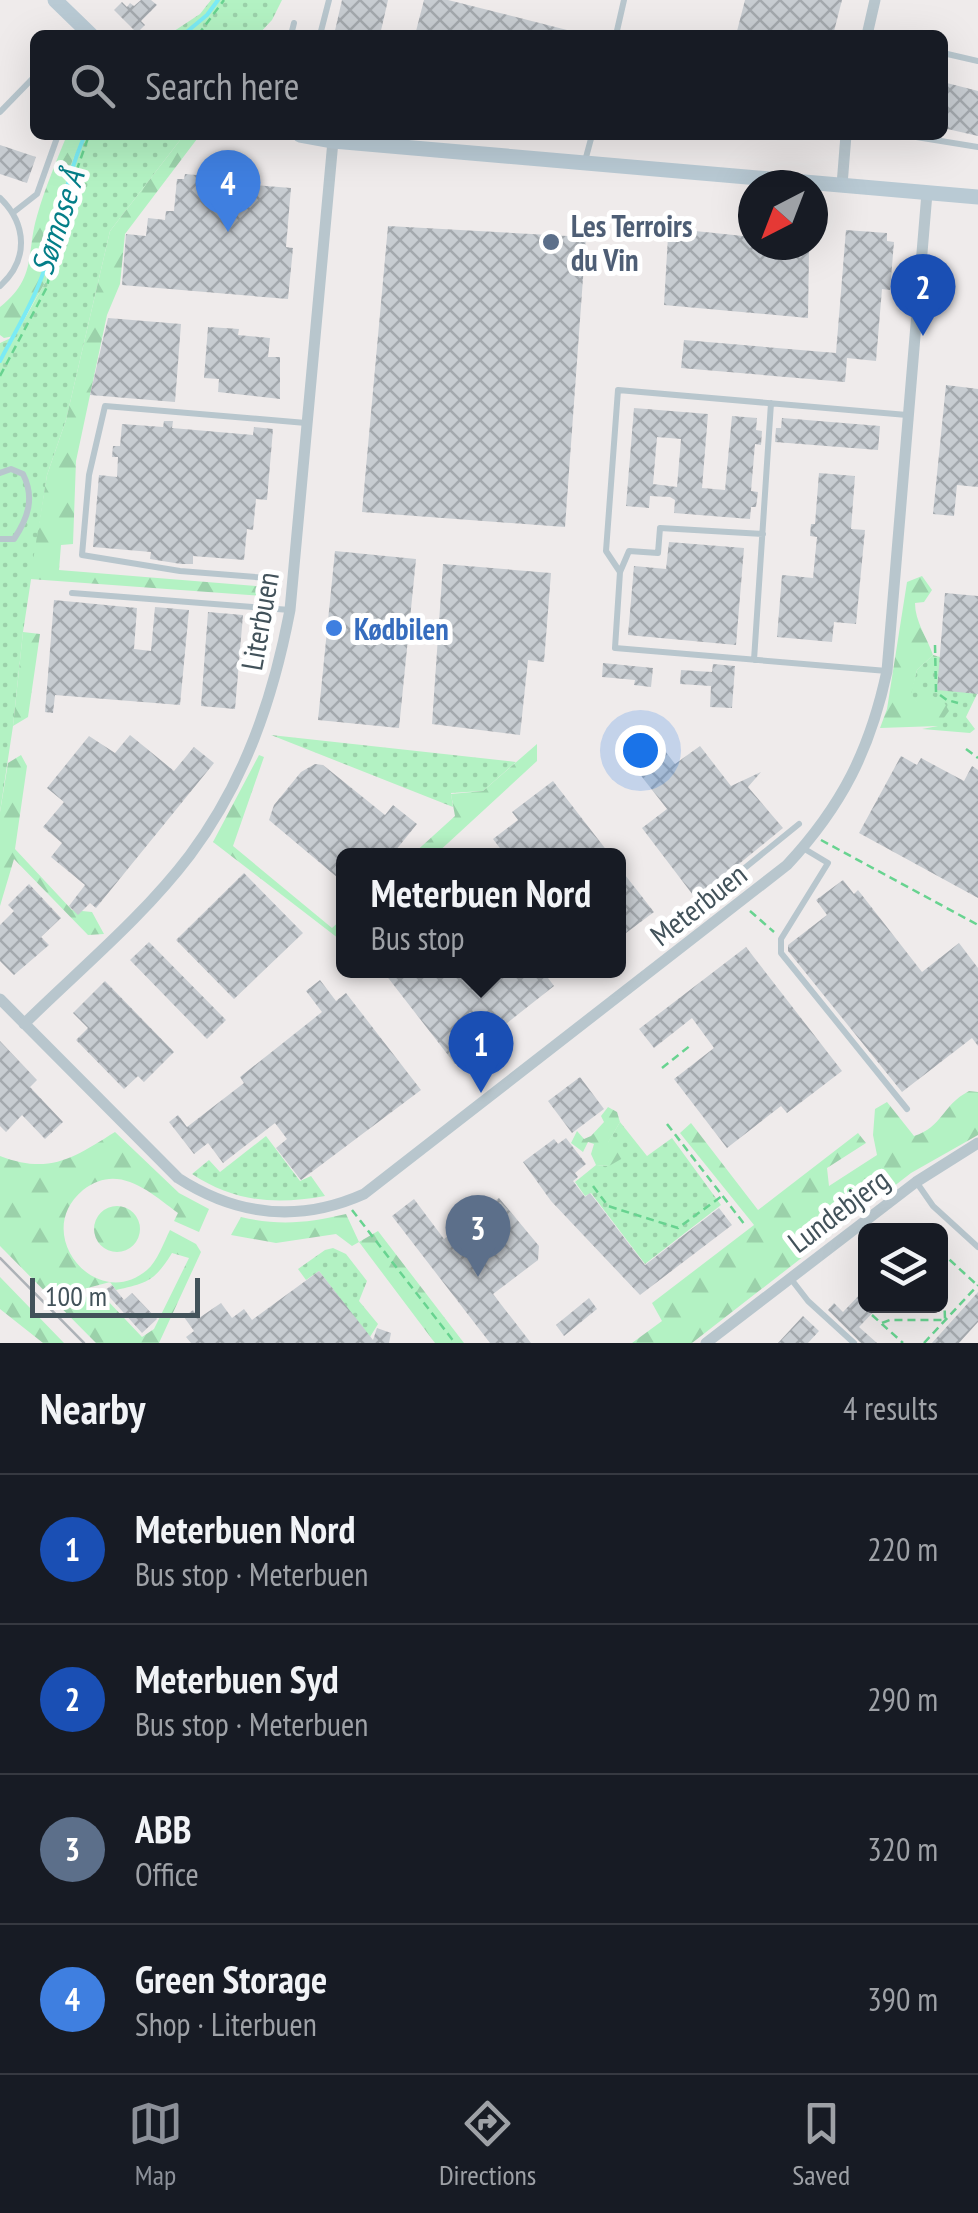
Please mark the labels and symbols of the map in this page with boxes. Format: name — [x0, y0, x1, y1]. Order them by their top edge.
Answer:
pin: 4 — [196, 150, 260, 232]
water label: Sømose Å — [20, 163, 94, 280]
north arrow — [738, 170, 828, 260]
place label: Les Terroirs du Vin — [571, 206, 692, 279]
marker: Les Terroirs du Vin — [540, 231, 562, 253]
pin: 2 — [890, 254, 956, 336]
street label: Literbuen — [231, 569, 287, 673]
place label: Kødbilen — [354, 609, 449, 648]
marker: Kødbilen — [323, 617, 345, 639]
your location — [615, 725, 666, 776]
street label: Meterbuen — [642, 854, 754, 954]
pin: 1 — [448, 1010, 514, 1093]
street label: Lundebjerg — [780, 1159, 896, 1261]
pin: 3 — [446, 1194, 510, 1277]
scale bar — [30, 1273, 200, 1318]

